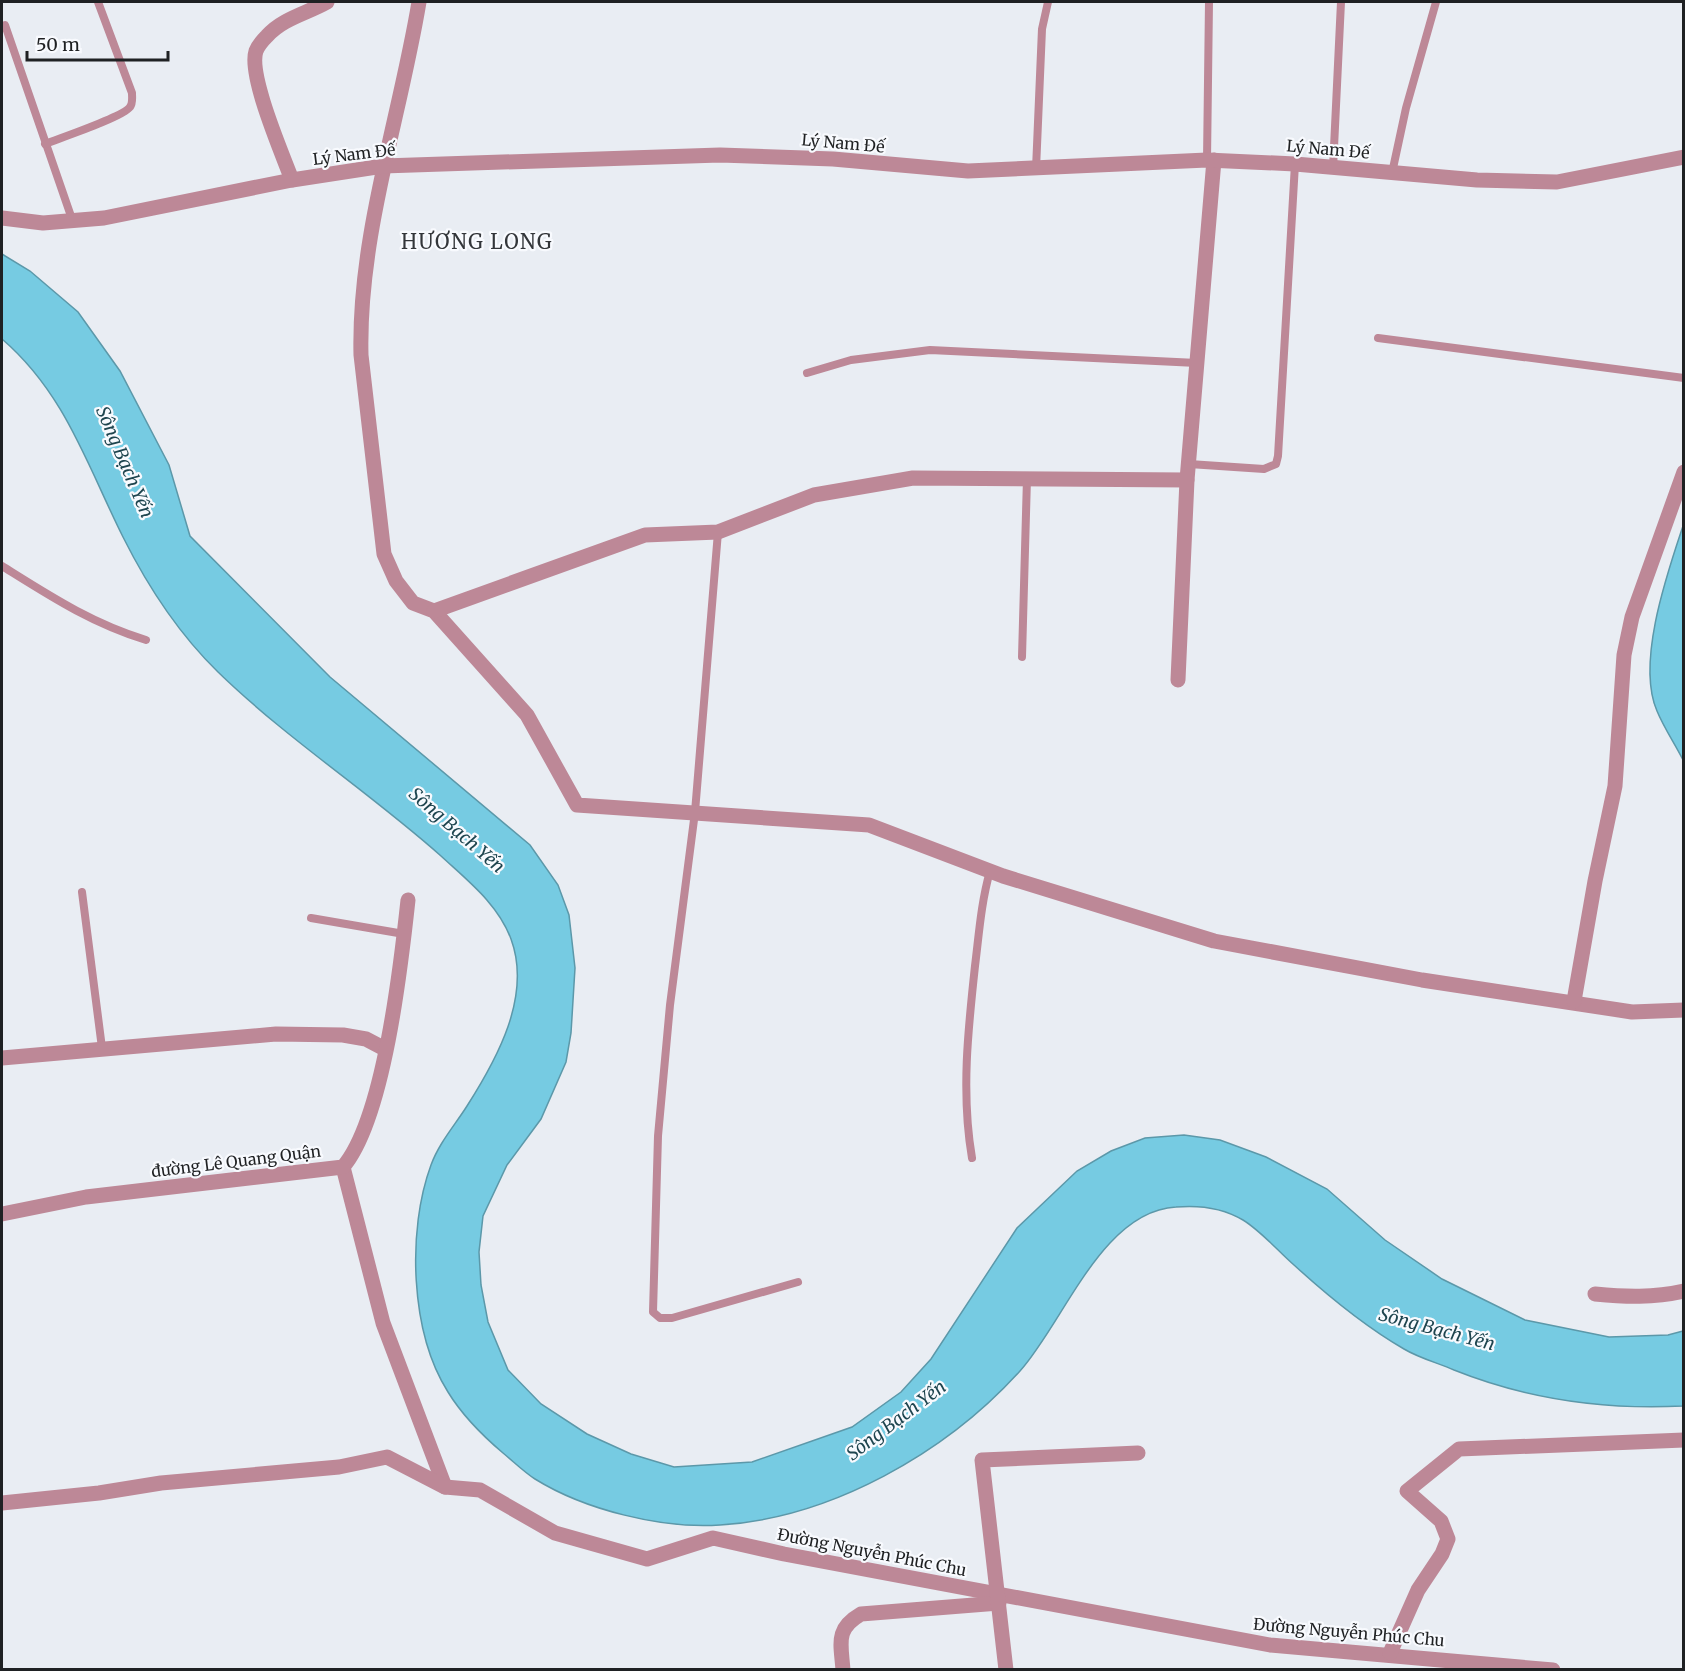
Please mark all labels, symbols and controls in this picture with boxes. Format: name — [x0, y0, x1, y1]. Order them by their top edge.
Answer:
scale bar — [27, 24, 168, 62]
text: 50 m — [36, 33, 80, 56]
street label: Lý Nam Đế — [801, 129, 887, 157]
street label: Lý Nam Đế — [1286, 135, 1372, 163]
street label: Lý Nam Đế — [311, 139, 398, 169]
district label: HƯƠNG LONG — [401, 229, 553, 254]
water label: Sông Bạch Yến — [91, 403, 159, 521]
water label: Sông Bạch Yến — [405, 782, 509, 878]
street label: đường Lê Quang Quận — [150, 1141, 322, 1181]
water label: Sông Bạch Yến — [1377, 1302, 1497, 1356]
water label: Sông Bạch Yến — [842, 1375, 950, 1465]
street label: Đường Nguyễn Phúc Chu — [776, 1524, 968, 1580]
street label: Đường Nguyễn Phúc Chu — [1252, 1614, 1446, 1650]

